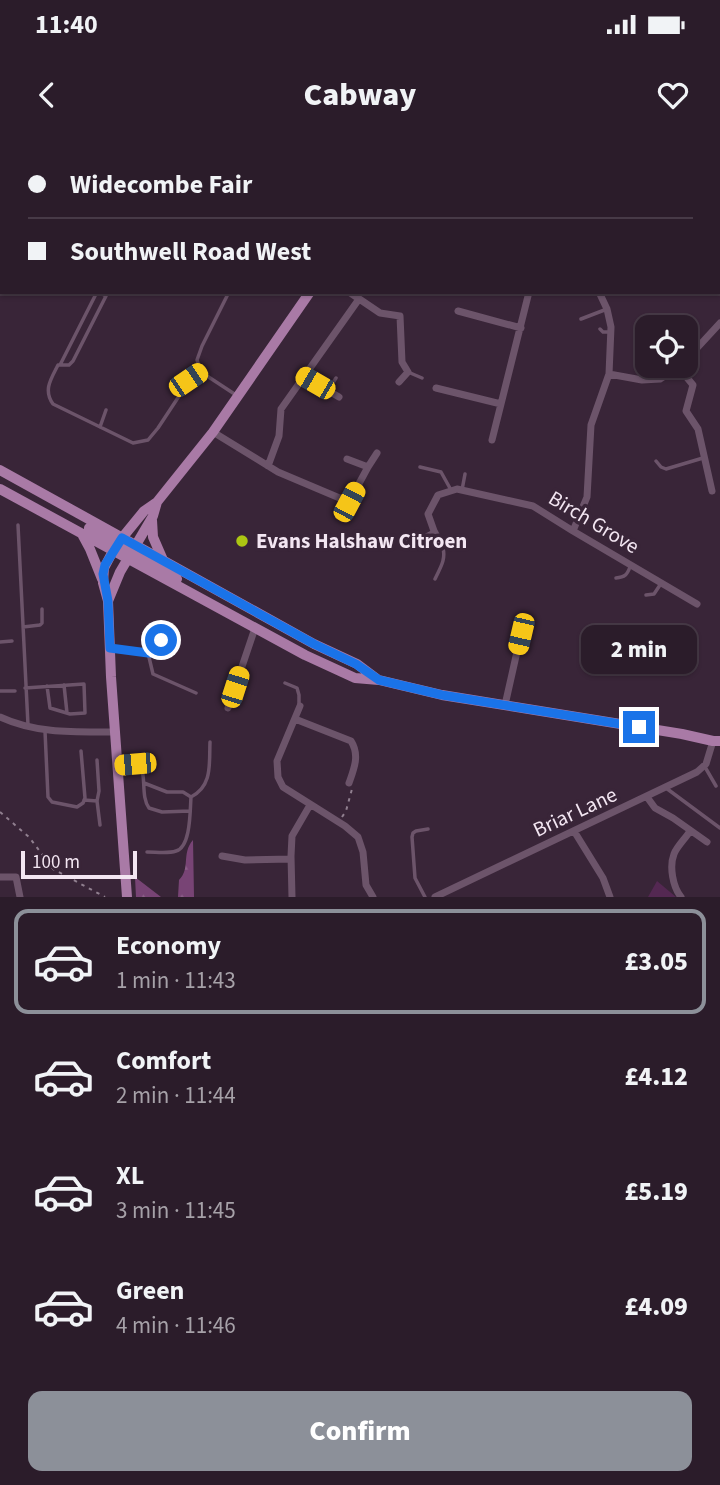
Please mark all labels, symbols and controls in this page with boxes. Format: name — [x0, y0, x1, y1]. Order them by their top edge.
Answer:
text: 11:40 — [35, 6, 98, 43]
text: Cabway — [304, 72, 416, 118]
icon: back — [28, 76, 66, 114]
icon: heart — [654, 76, 692, 114]
text: Widecombe Fair — [70, 166, 252, 203]
text: Southwell Road West — [70, 233, 311, 270]
map controls — [635, 315, 698, 378]
button: locate — [635, 315, 698, 378]
car — [165, 360, 212, 400]
car — [292, 363, 339, 403]
car — [330, 479, 369, 525]
street label: Birch Grove — [543, 483, 645, 561]
place label: Evans Halshaw Citroen — [256, 526, 467, 556]
marker: Evans Halshaw Citroen — [234, 533, 250, 549]
car — [507, 611, 536, 657]
route start — [145, 624, 177, 656]
callout: 2 min — [581, 626, 697, 674]
text: 2 min — [611, 633, 667, 666]
car — [219, 664, 252, 710]
route end — [623, 711, 655, 743]
car — [114, 752, 157, 776]
street label: Briar Lane — [528, 779, 622, 845]
scale bar — [21, 848, 136, 880]
text: 100 m — [32, 849, 80, 876]
text: Economy — [116, 927, 221, 964]
icon: car — [32, 930, 95, 993]
text: £3.05 — [624, 943, 688, 980]
text: 1 min · 11:43 — [116, 964, 236, 997]
text: Comfort — [116, 1042, 211, 1079]
icon: car — [32, 1045, 95, 1108]
text: £4.12 — [624, 1058, 688, 1095]
text: 2 min · 11:44 — [116, 1079, 236, 1112]
text: XL — [116, 1157, 144, 1194]
icon: car — [32, 1160, 95, 1223]
text: £5.19 — [624, 1173, 688, 1210]
text: 3 min · 11:45 — [116, 1194, 236, 1227]
text: Green — [116, 1272, 184, 1309]
icon: car — [32, 1275, 95, 1338]
text: £4.09 — [624, 1288, 688, 1325]
text: 4 min · 11:46 — [116, 1309, 236, 1342]
button: Confirm — [28, 1391, 692, 1471]

